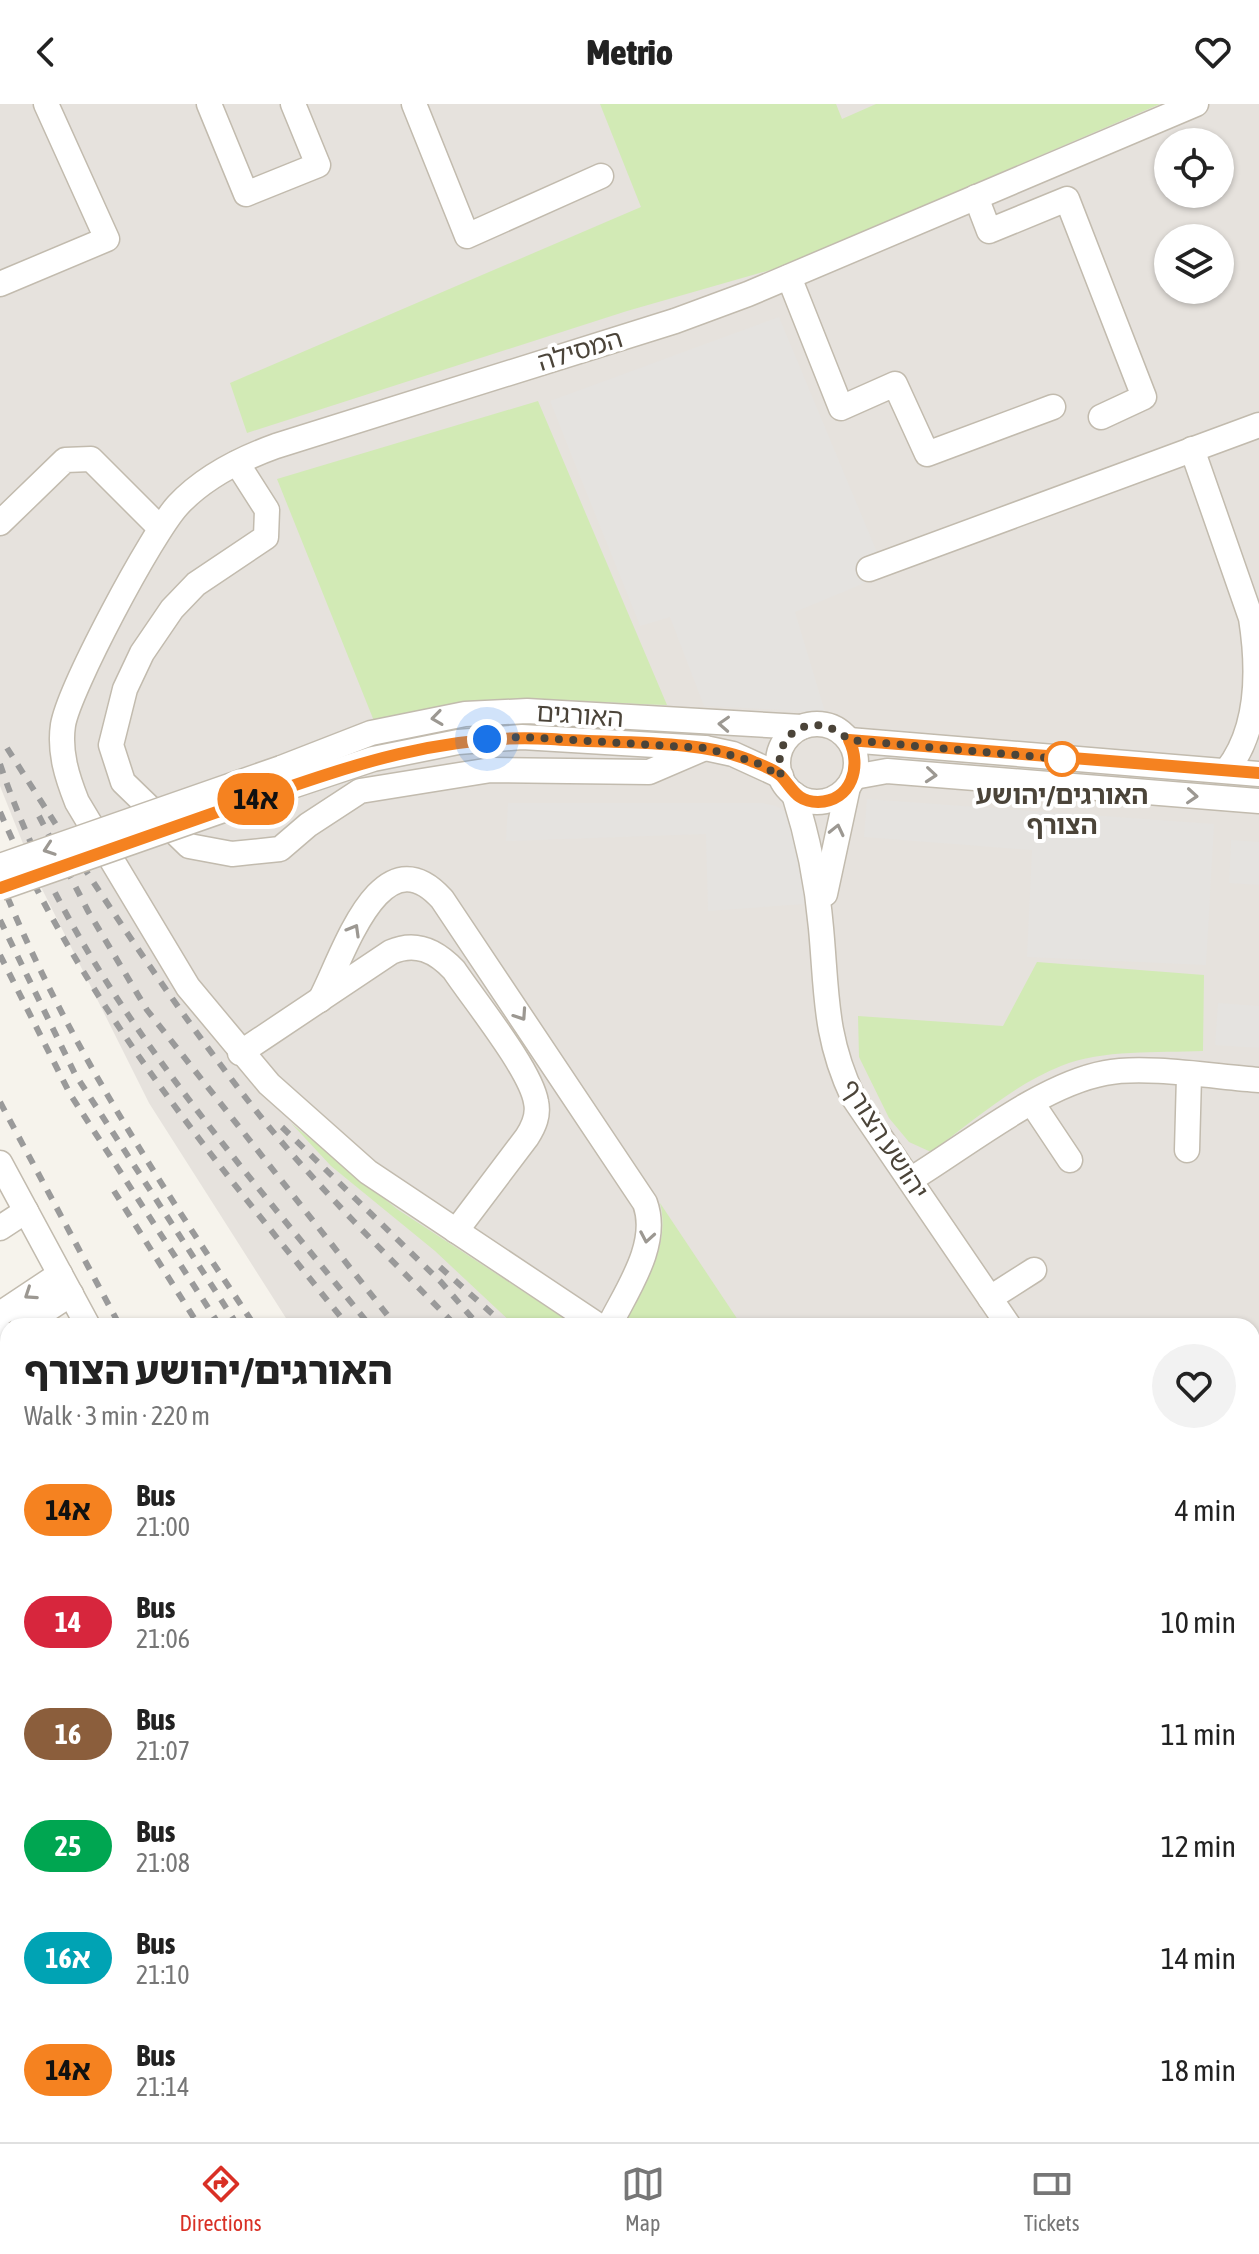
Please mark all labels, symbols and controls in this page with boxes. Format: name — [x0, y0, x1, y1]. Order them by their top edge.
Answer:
icon: back — [24, 30, 68, 74]
icon: heart — [1191, 30, 1235, 74]
text: Metrio — [586, 31, 673, 73]
map controls — [1154, 128, 1234, 304]
button: locate — [1154, 128, 1234, 208]
button: layers — [1154, 224, 1234, 304]
street label: המסילה — [534, 323, 626, 377]
street label: האורגים — [535, 697, 625, 733]
one-way arrow — [430, 709, 443, 726]
one-way arrow — [717, 715, 730, 732]
your location — [467, 719, 507, 759]
marker: האורגים/יהושע הצורף — [1045, 742, 1079, 776]
one-way arrow — [925, 766, 938, 783]
line badge: 14א — [210, 773, 302, 825]
place label: האורגים/יהושע הצורף — [976, 780, 1148, 840]
text: 14א — [233, 783, 279, 815]
one-way arrow — [1186, 787, 1199, 804]
one-way arrow — [828, 824, 845, 837]
one-way arrow — [43, 839, 57, 855]
one-way arrow — [344, 924, 360, 939]
one-way arrow — [511, 1006, 526, 1021]
street label: יהושע הצורף — [835, 1074, 935, 1204]
one-way arrow — [640, 1230, 657, 1243]
one-way arrow — [24, 1284, 38, 1299]
button: heart — [1152, 1344, 1236, 1428]
text: האורגים/יהושע הצורף — [24, 1349, 393, 1392]
text: Walk · 3 min · 220 m — [24, 1401, 210, 1431]
text: Bus — [136, 1478, 175, 1512]
text: 4 min — [1175, 1493, 1236, 1527]
text: 14א — [45, 1494, 91, 1526]
text: 21:00 — [136, 1512, 190, 1542]
text: Bus — [136, 1590, 175, 1624]
text: 10 min — [1161, 1605, 1236, 1639]
text: 14 — [55, 1606, 81, 1638]
text: 21:06 — [136, 1624, 190, 1654]
text: Bus — [136, 1702, 175, 1736]
text: 11 min — [1161, 1717, 1236, 1751]
text: 16 — [55, 1718, 81, 1750]
text: 21:07 — [136, 1736, 190, 1766]
text: Bus — [136, 1814, 175, 1848]
text: 12 min — [1161, 1829, 1236, 1863]
text: 25 — [55, 1830, 81, 1862]
text: 21:08 — [136, 1848, 190, 1878]
text: Bus — [136, 1926, 175, 1960]
text: 14 min — [1161, 1941, 1236, 1975]
text: 16א — [45, 1942, 91, 1974]
text: 21:10 — [136, 1960, 190, 1990]
text: Bus — [136, 2038, 175, 2072]
text: 18 min — [1161, 2053, 1236, 2087]
text: 14א — [45, 2054, 91, 2086]
text: 21:14 — [136, 2072, 190, 2102]
tab: Directions — [180, 2162, 262, 2236]
tab: Map — [621, 2162, 665, 2236]
tab: Tickets — [1024, 2162, 1079, 2236]

